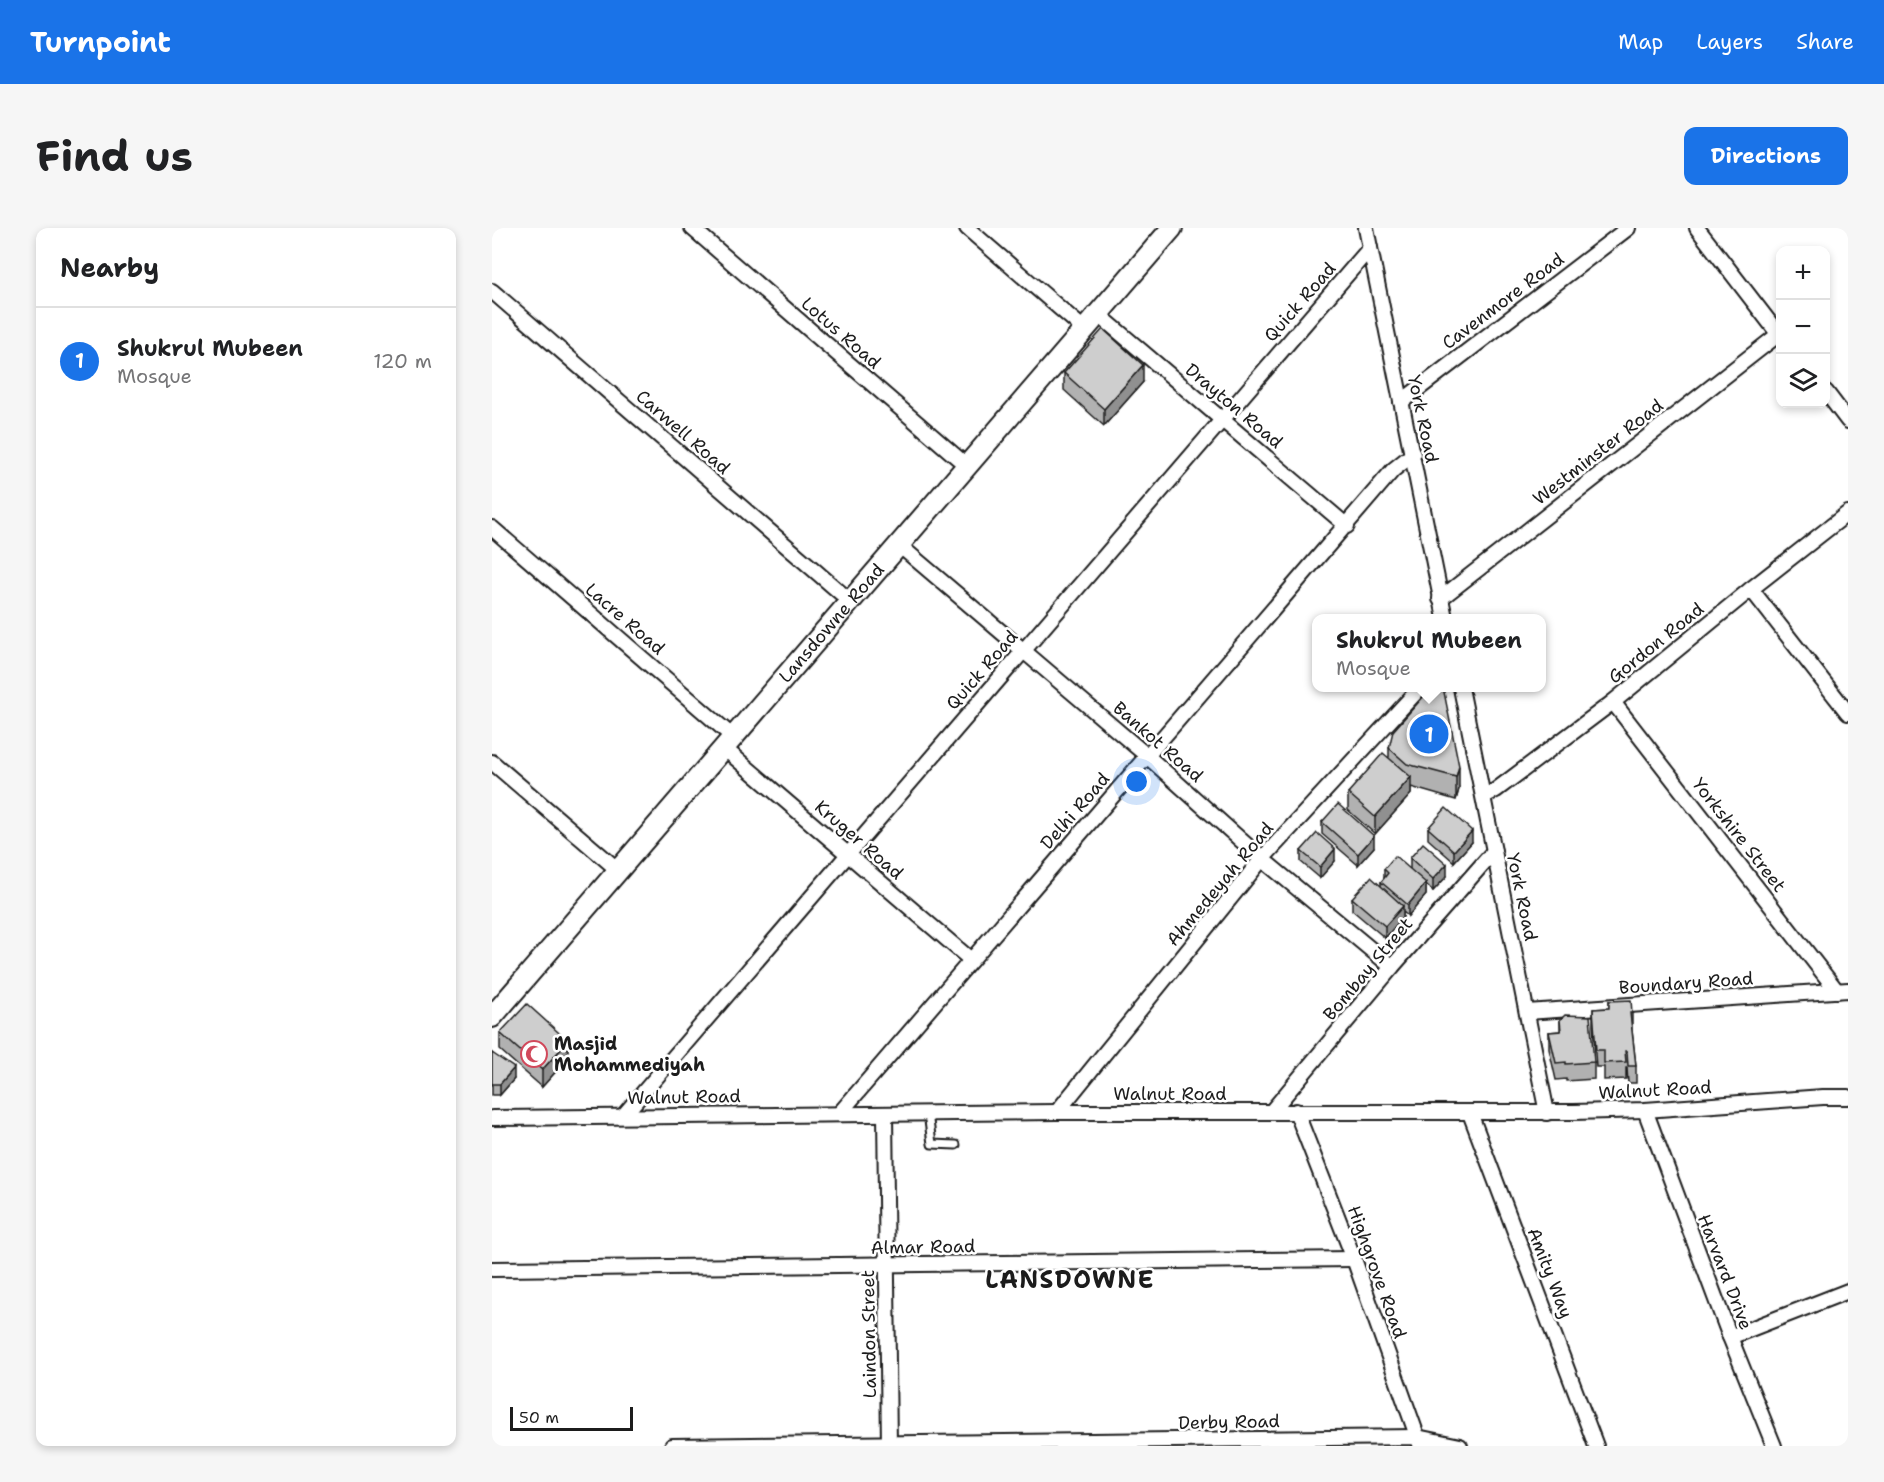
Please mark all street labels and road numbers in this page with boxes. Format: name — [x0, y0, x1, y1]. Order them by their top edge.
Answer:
street label: Cavenmore Road — [1437, 247, 1569, 355]
street label: Quick Road — [1259, 257, 1341, 347]
street label: Lotus Road — [796, 292, 886, 374]
street label: Drayton Road — [1180, 358, 1288, 454]
street label: York Road — [1402, 373, 1444, 465]
street label: Carwell Road — [631, 384, 735, 480]
street label: Westminster Road — [1528, 393, 1668, 511]
street label: Lansdowne Road — [773, 558, 890, 688]
street label: Lacre Road — [580, 578, 670, 660]
street label: Gordon Road — [1603, 597, 1709, 689]
street label: Quick Road — [941, 625, 1023, 715]
street label: Bankot Road — [1108, 696, 1208, 788]
street label: Delhi Road — [1035, 767, 1115, 855]
street label: Yorkshire Street — [1687, 773, 1791, 897]
street label: Kruger Road — [810, 795, 908, 885]
street label: Ahmedeyah Road — [1161, 817, 1279, 951]
street label: York Road — [1501, 851, 1543, 943]
street label: Bombay Street — [1318, 912, 1418, 1026]
street label: Boundary Road — [1618, 966, 1754, 1000]
street label: Walnut Road — [1598, 1075, 1712, 1105]
street label: Walnut Road — [1113, 1082, 1227, 1106]
street label: Walnut Road — [627, 1084, 741, 1110]
street label: Highgrove Road — [1342, 1202, 1412, 1342]
street label: Harvard Drive — [1692, 1211, 1758, 1333]
street label: Amity Way — [1522, 1224, 1578, 1322]
street label: Almar Road — [870, 1234, 976, 1260]
street label: Laindon Street — [856, 1269, 882, 1399]
street label: Derby Road — [1178, 1409, 1280, 1435]

